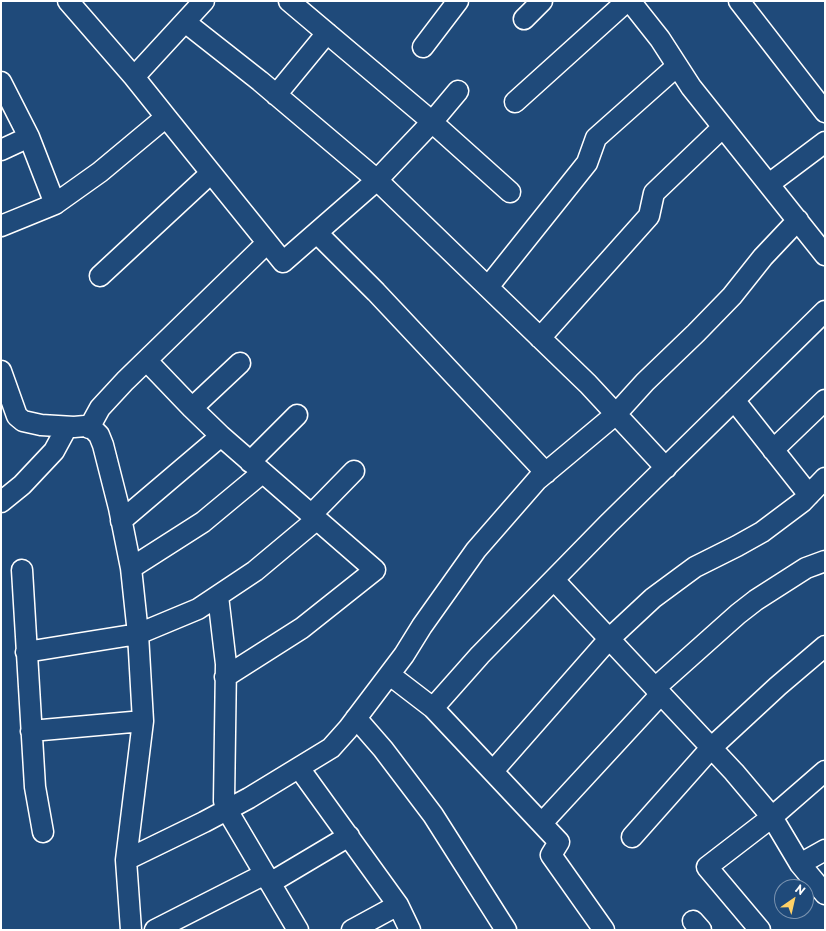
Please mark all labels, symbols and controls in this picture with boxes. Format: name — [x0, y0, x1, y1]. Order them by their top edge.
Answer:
north arrow — [774, 879, 814, 919]
text: N — [792, 880, 809, 899]

